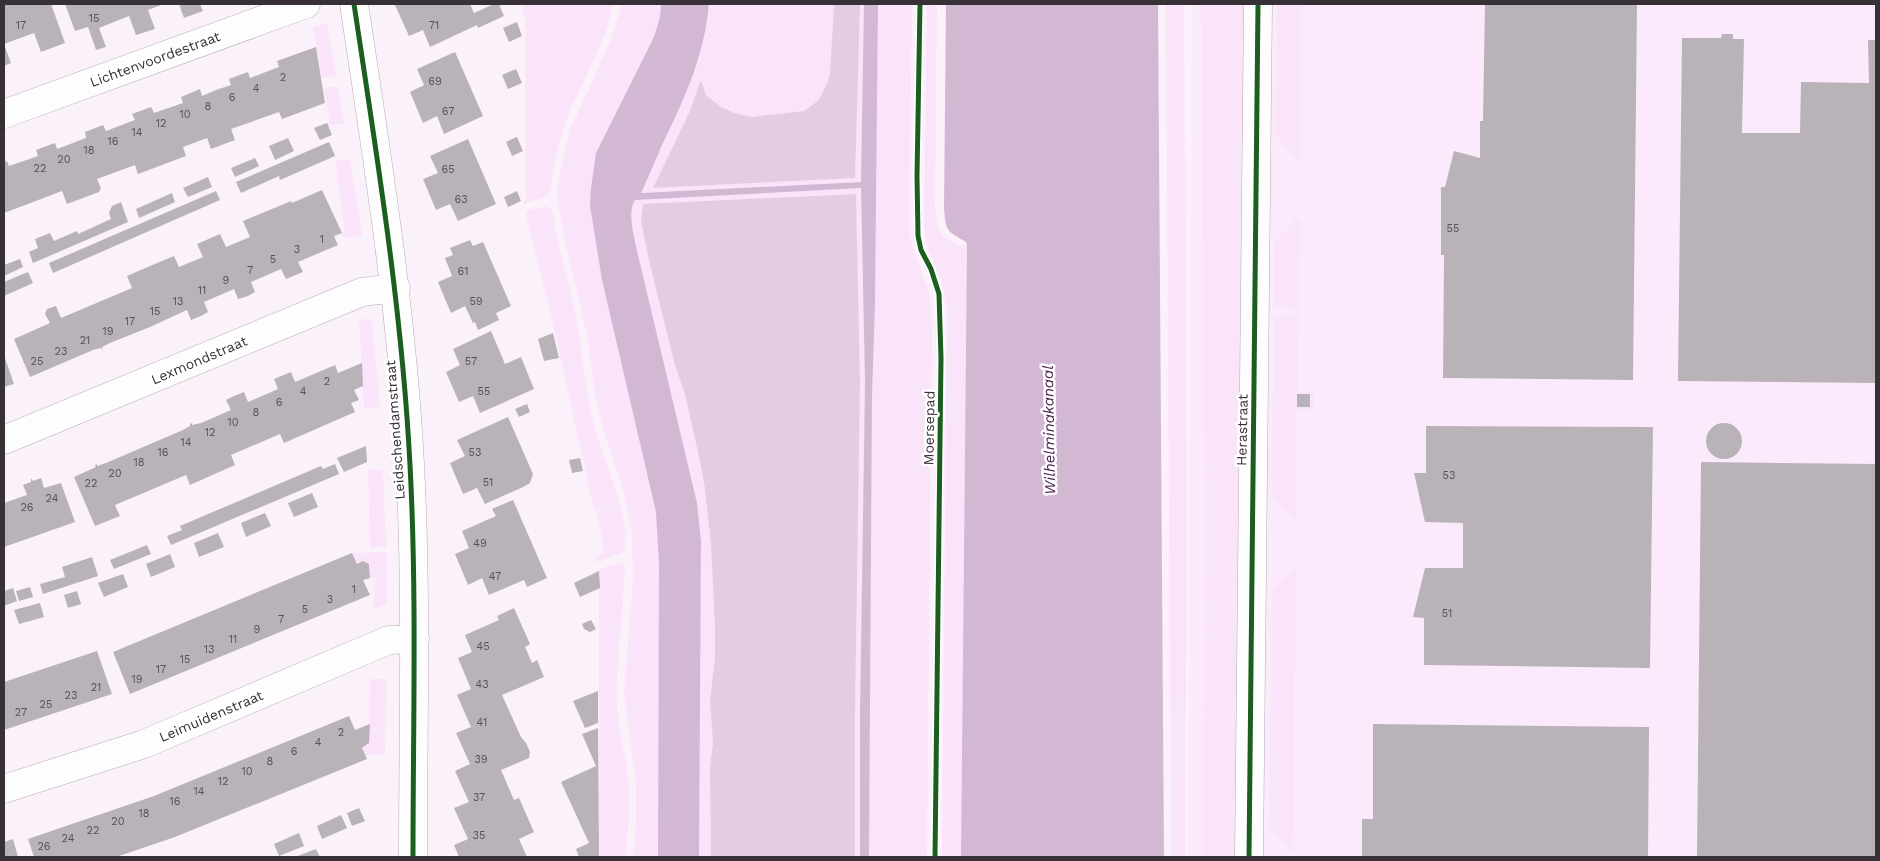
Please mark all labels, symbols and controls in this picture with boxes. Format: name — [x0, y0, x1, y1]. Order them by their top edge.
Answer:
house number: 15 — [89, 12, 99, 25]
house number: 17 — [16, 19, 26, 32]
house number: 71 — [429, 19, 439, 32]
street label: Lichtenvoordestraat — [88, 28, 222, 90]
house number: 2 — [280, 71, 286, 84]
house number: 69 — [428, 75, 442, 88]
house number: 4 — [253, 82, 260, 95]
house number: 6 — [229, 91, 236, 104]
house number: 8 — [205, 100, 212, 113]
house number: 67 — [442, 105, 454, 118]
house number: 10 — [179, 108, 191, 121]
house number: 12 — [156, 117, 166, 130]
house number: 14 — [131, 126, 143, 139]
house number: 16 — [108, 135, 119, 148]
house number: 18 — [83, 144, 95, 157]
house number: 20 — [57, 153, 71, 166]
house number: 22 — [34, 162, 46, 175]
house number: 65 — [441, 163, 455, 176]
house number: 63 — [454, 193, 468, 206]
house number: 55 — [1447, 222, 1459, 235]
house number: 1 — [320, 233, 324, 246]
house number: 3 — [294, 243, 300, 256]
house number: 5 — [270, 253, 276, 266]
house number: 7 — [247, 264, 253, 277]
house number: 61 — [458, 265, 468, 278]
house number: 9 — [223, 274, 230, 287]
house number: 11 — [198, 284, 206, 297]
house number: 13 — [173, 295, 183, 308]
house number: 59 — [469, 295, 483, 308]
house number: 15 — [150, 305, 160, 318]
house number: 17 — [125, 315, 135, 328]
house number: 19 — [102, 325, 114, 338]
street label: Lexmondstraat — [149, 332, 250, 387]
house number: 21 — [80, 334, 90, 347]
house number: 23 — [55, 345, 67, 358]
house number: 25 — [31, 355, 43, 368]
house number: 57 — [465, 355, 477, 368]
street label: Leidschendamstraat — [382, 360, 408, 500]
water label: Wilhelminakanaal — [1039, 365, 1059, 495]
house number: 2 — [324, 375, 330, 388]
house number: 4 — [300, 385, 307, 398]
house number: 55 — [478, 385, 490, 398]
street label: Moersepad — [920, 391, 938, 465]
street label: Herastraat — [1233, 394, 1251, 466]
house number: 6 — [276, 396, 283, 409]
house number: 8 — [253, 406, 260, 419]
house number: 10 — [227, 416, 239, 429]
house number: 12 — [205, 426, 215, 439]
house number: 14 — [180, 436, 192, 449]
house number: 16 — [158, 446, 169, 459]
house number: 53 — [469, 446, 481, 459]
house number: 18 — [133, 456, 145, 469]
house number: 20 — [108, 467, 122, 480]
house number: 53 — [1443, 469, 1455, 482]
house number: 51 — [483, 476, 493, 489]
house number: 22 — [85, 477, 97, 490]
house number: 24 — [46, 492, 59, 505]
house number: 26 — [20, 501, 34, 514]
house number: 49 — [473, 537, 487, 550]
house number: 47 — [489, 570, 501, 583]
house number: 1 — [352, 583, 356, 596]
house number: 3 — [327, 593, 333, 606]
house number: 5 — [302, 603, 308, 616]
house number: 51 — [1442, 607, 1452, 620]
house number: 7 — [278, 613, 284, 626]
house number: 9 — [254, 623, 261, 636]
house number: 11 — [229, 633, 237, 646]
house number: 45 — [476, 640, 490, 653]
house number: 13 — [204, 643, 214, 656]
house number: 15 — [180, 653, 190, 666]
house number: 17 — [156, 663, 166, 676]
house number: 19 — [131, 673, 143, 686]
house number: 43 — [475, 678, 489, 691]
house number: 21 — [91, 681, 101, 694]
street label: Leimuidenstraat — [157, 687, 266, 745]
house number: 23 — [65, 689, 77, 702]
house number: 25 — [40, 698, 52, 711]
house number: 27 — [15, 706, 27, 719]
house number: 41 — [477, 716, 487, 729]
house number: 2 — [338, 726, 344, 739]
house number: 4 — [315, 736, 322, 749]
house number: 6 — [291, 745, 298, 758]
house number: 39 — [474, 753, 488, 766]
house number: 8 — [267, 755, 274, 768]
house number: 10 — [241, 765, 253, 778]
house number: 12 — [218, 775, 228, 788]
house number: 14 — [193, 785, 205, 798]
house number: 37 — [473, 791, 485, 804]
house number: 16 — [170, 795, 181, 808]
house number: 18 — [138, 807, 150, 820]
house number: 20 — [111, 815, 125, 828]
house number: 22 — [87, 824, 99, 837]
house number: 35 — [473, 829, 485, 842]
house number: 24 — [62, 832, 75, 845]
house number: 26 — [37, 840, 51, 853]

